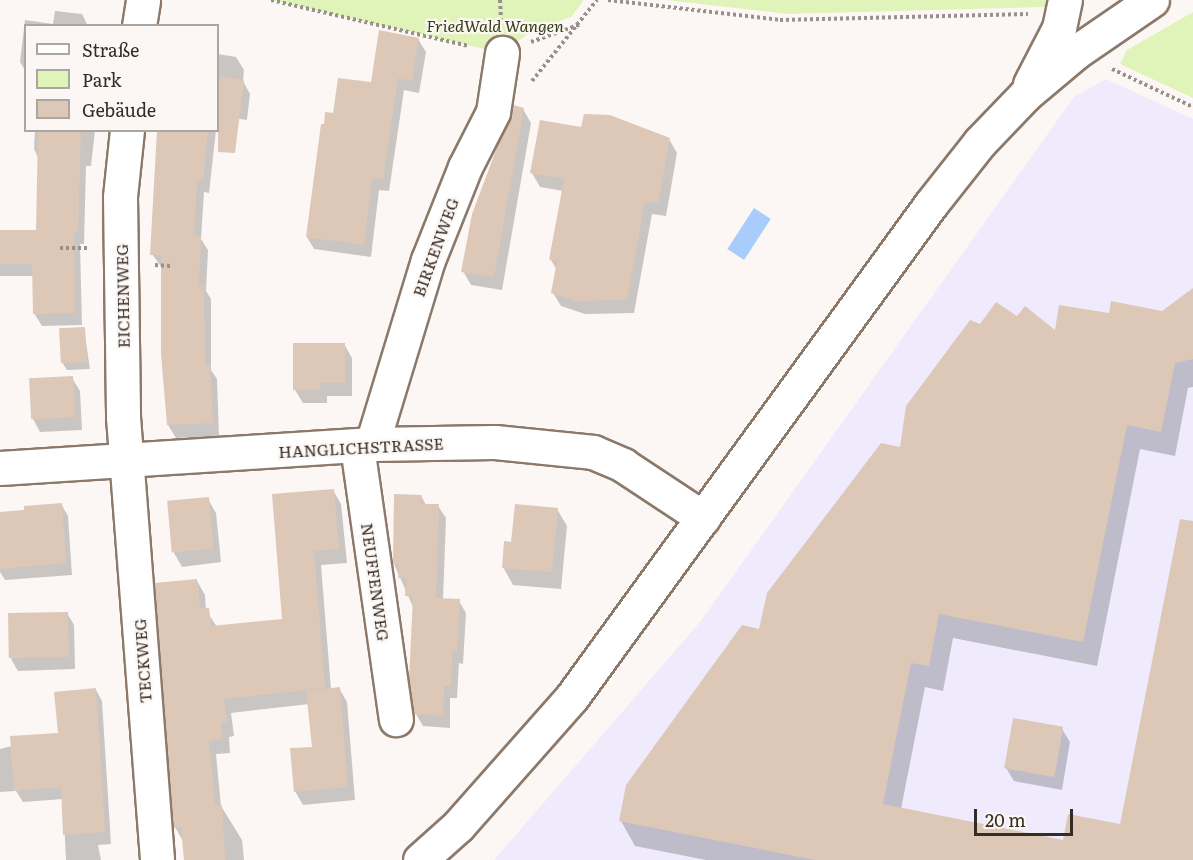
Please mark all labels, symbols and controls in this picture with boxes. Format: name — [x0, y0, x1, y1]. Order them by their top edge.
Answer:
park label: FriedWald Wangen — [426, 15, 564, 35]
legend — [24, 24, 219, 132]
text: Straße — [82, 36, 139, 63]
text: Park — [82, 66, 121, 93]
text: Gebäude — [82, 96, 156, 123]
street label: BIRKENWEG — [408, 195, 462, 299]
street label: EICHENWEG — [111, 244, 133, 348]
street label: HANGLICHSTRASSE — [278, 433, 444, 461]
street label: NEUFFENWEG — [358, 522, 394, 642]
street label: TECKWEG — [129, 618, 155, 704]
scale bar — [977, 797, 1076, 835]
text: 20 m — [985, 806, 1026, 833]

